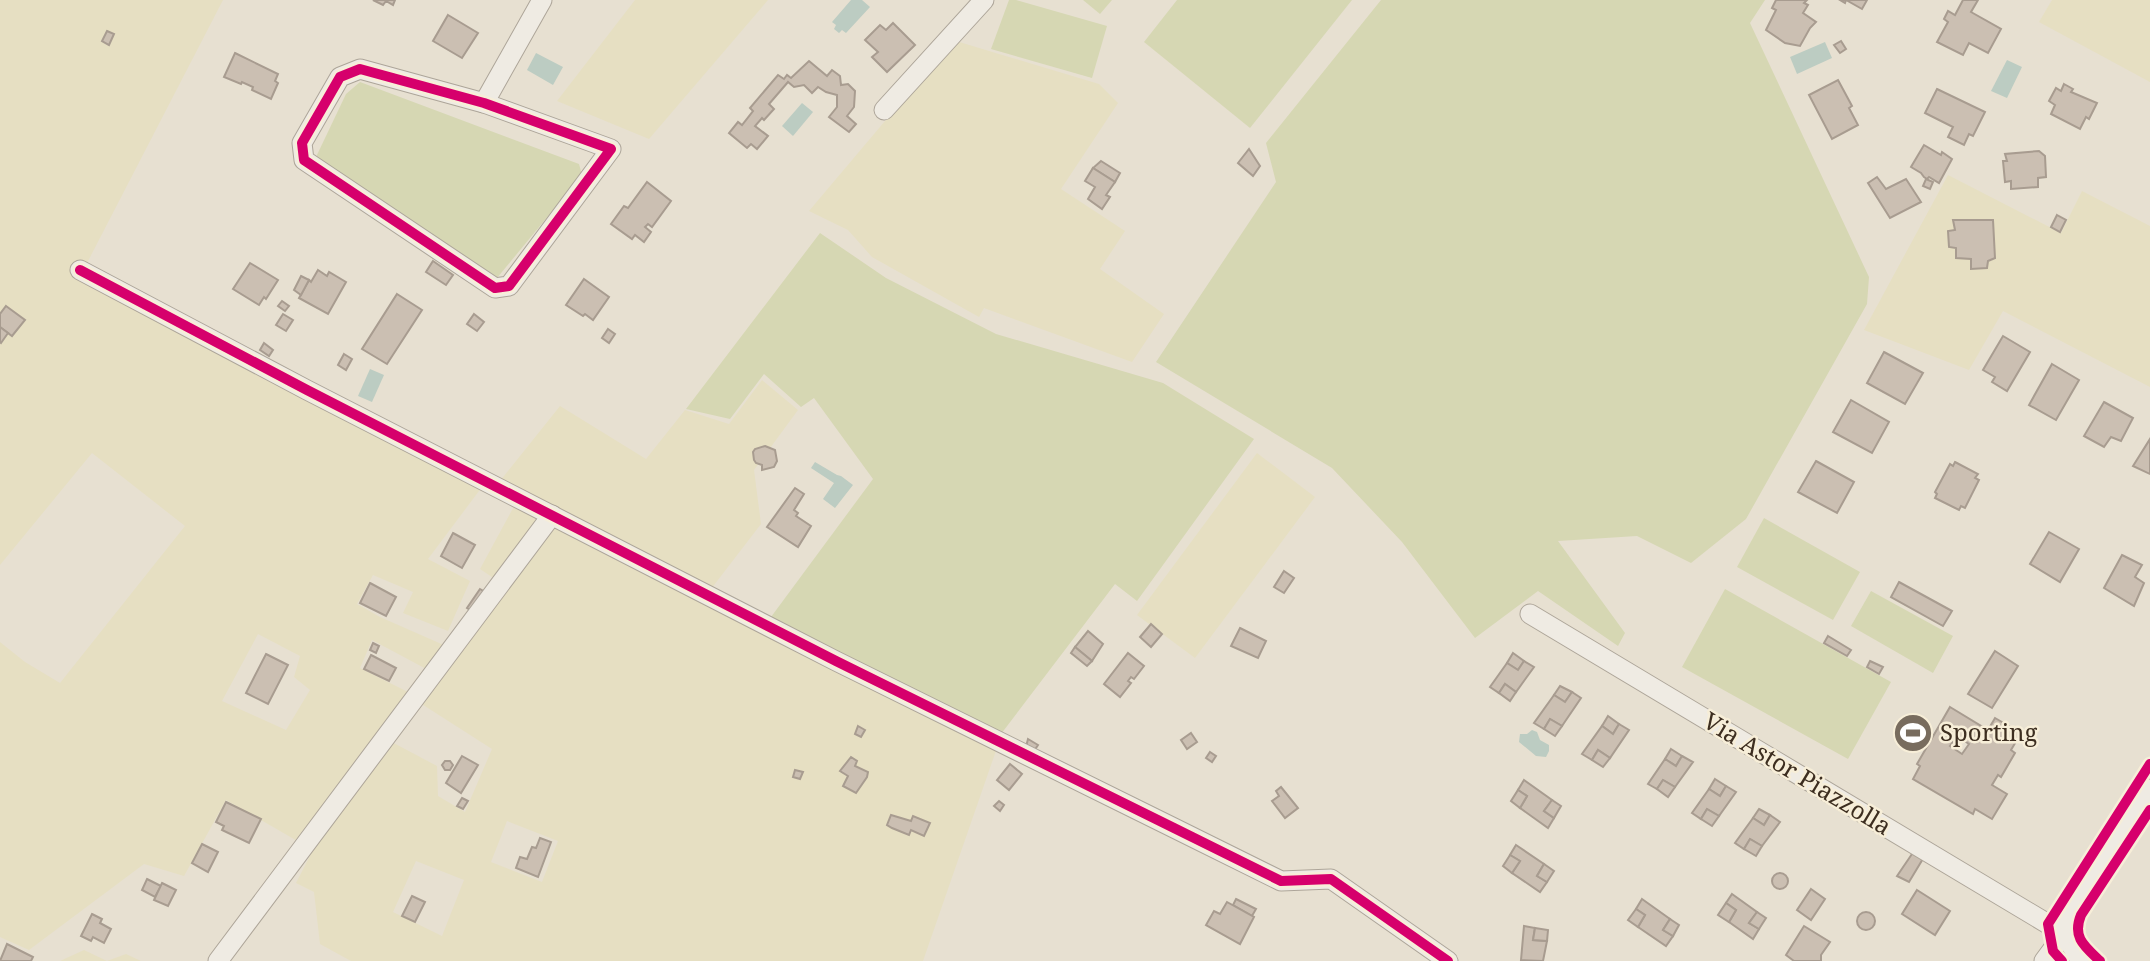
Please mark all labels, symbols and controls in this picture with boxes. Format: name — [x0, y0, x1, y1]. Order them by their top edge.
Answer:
street label: Via Astor Piazzolla — [1698, 704, 1898, 842]
sports icon: Sporting — [1892, 712, 1934, 754]
place label: Sporting — [1940, 715, 2038, 748]

